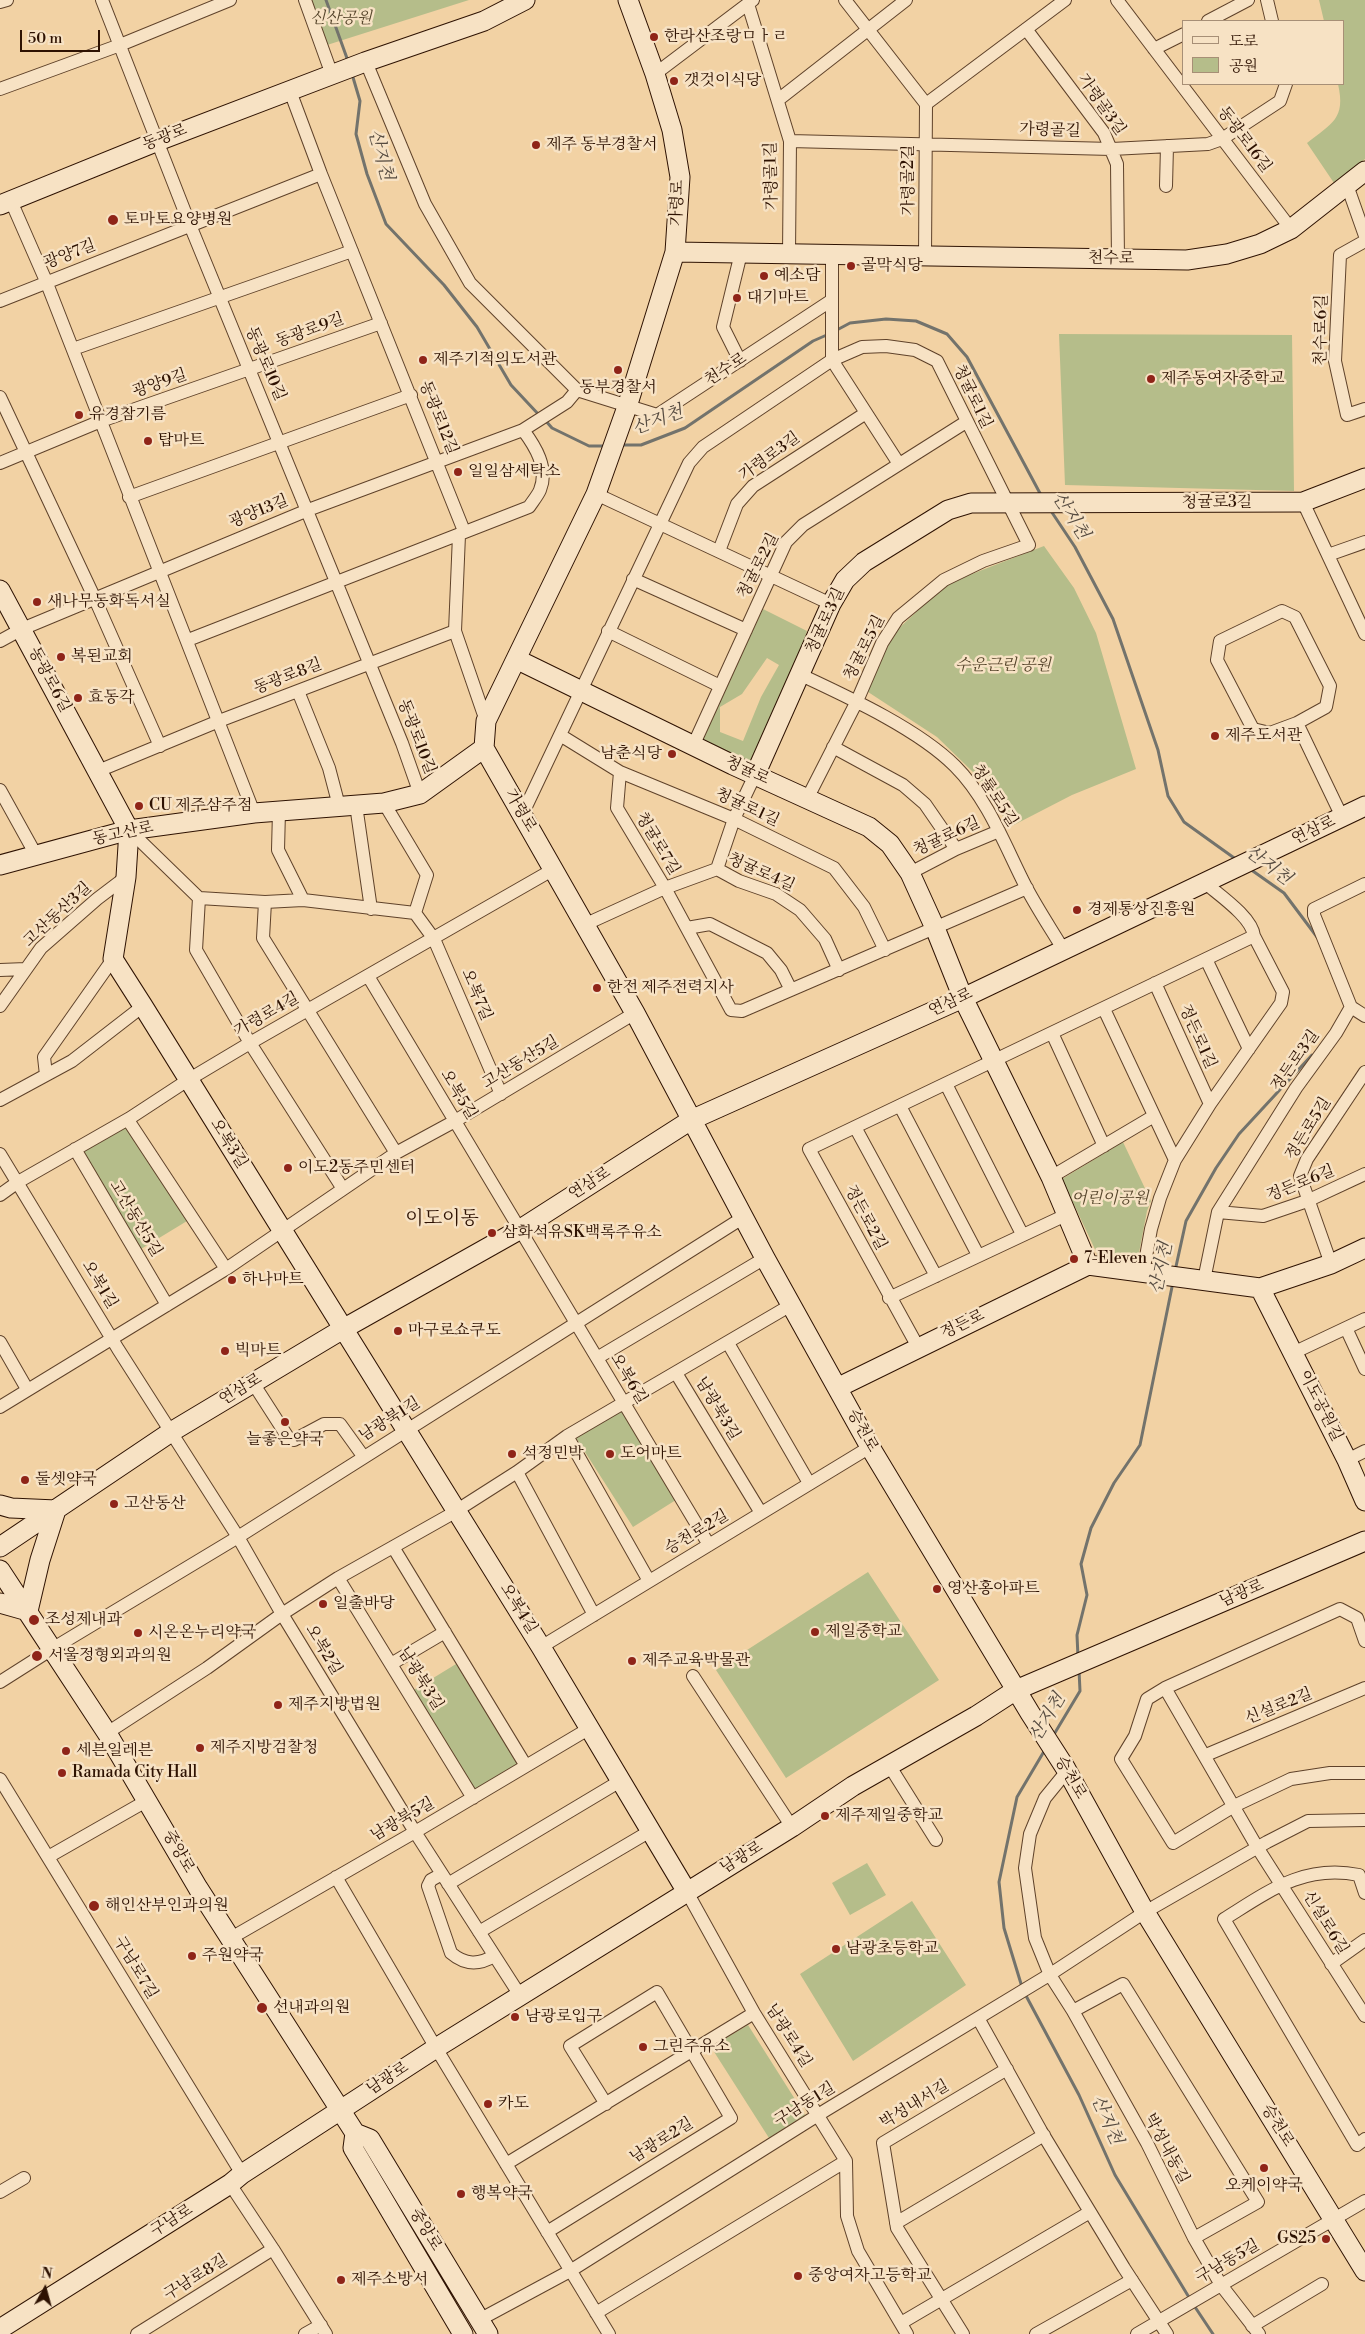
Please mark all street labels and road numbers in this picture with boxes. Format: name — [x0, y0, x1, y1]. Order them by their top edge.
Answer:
street label: 가령골3길 — [1073, 71, 1129, 139]
street label: 동광로16길 — [1213, 103, 1275, 177]
street label: 가령골길 — [1019, 120, 1081, 142]
street label: 동광로 — [140, 121, 190, 155]
street label: 가령골1길 — [762, 141, 782, 211]
street label: 가령골2길 — [899, 145, 919, 215]
street label: 가령로 — [668, 179, 688, 227]
street label: 광양7길 — [41, 236, 99, 274]
street label: 천수로 — [1088, 249, 1134, 269]
street label: 천수로6길 — [1312, 294, 1332, 366]
street label: 동광로9길 — [273, 310, 347, 352]
street label: 동광로10길 — [241, 324, 289, 404]
street label: 천수로 — [701, 349, 751, 391]
street label: 청귤로1길 — [948, 362, 996, 432]
street label: 광양9길 — [130, 366, 190, 402]
street label: 동광로12길 — [414, 378, 462, 458]
street label: 가령로3길 — [736, 428, 804, 486]
street label: 광양13길 — [227, 491, 291, 533]
street label: 청귤로3길 — [1182, 493, 1252, 513]
street label: 청귤로2길 — [734, 530, 784, 602]
street label: 청귤로3길 — [802, 585, 850, 657]
street label: 청귤로5길 — [840, 612, 890, 684]
street label: 동광로6길 — [24, 644, 74, 716]
street label: 동광로8길 — [251, 655, 325, 699]
street label: 동광로10길 — [393, 697, 439, 777]
street label: 청귤로 — [722, 753, 772, 789]
street label: 청률로5길 — [967, 761, 1021, 831]
street label: 청귤로1길 — [712, 785, 782, 831]
street label: 가령로 — [500, 786, 540, 836]
street label: 청귤로7길 — [631, 809, 683, 879]
street label: 연삼로 — [1289, 812, 1339, 850]
street label: 청귤로6길 — [911, 813, 983, 861]
street label: 동고산로 — [91, 818, 155, 850]
street label: 청귤로4길 — [725, 850, 797, 896]
street label: 고산동산3길 — [20, 879, 96, 951]
street label: 오복7길 — [457, 966, 495, 1024]
street label: 연삼로 — [926, 985, 976, 1021]
street label: 가령로4길 — [231, 989, 303, 1041]
street label: 정든로1길 — [1174, 1002, 1220, 1072]
street label: 정든로3길 — [1268, 1027, 1324, 1095]
street label: 고산동산5길 — [479, 1033, 563, 1093]
street label: 오복5길 — [436, 1066, 480, 1124]
street label: 정든로5길 — [1282, 1094, 1336, 1164]
street label: 오복3길 — [205, 1116, 251, 1172]
street label: 정든로6길 — [1264, 1162, 1338, 1206]
street label: 연삼로 — [565, 1163, 615, 1205]
street label: 고산동산5길 — [105, 1177, 165, 1261]
street label: 정든로2길 — [840, 1182, 890, 1254]
street label: 오복1길 — [77, 1257, 121, 1313]
street label: 정든로 — [938, 1306, 988, 1344]
street label: 오복6길 — [605, 1350, 651, 1408]
street label: 이도공원길 — [1294, 1367, 1346, 1445]
street label: 연삼로 — [216, 1370, 266, 1410]
street label: 남광북3길 — [691, 1374, 743, 1444]
street label: 남광북1길 — [356, 1394, 424, 1446]
street label: 승천로 — [842, 1406, 882, 1456]
street label: 승천로2길 — [662, 1507, 732, 1559]
street label: 남광로 — [1217, 1576, 1267, 1612]
street label: 오복4길 — [495, 1580, 541, 1638]
street label: 오복2길 — [300, 1621, 346, 1679]
street label: 남광북3길 — [393, 1644, 447, 1714]
street label: 신설로2길 — [1243, 1685, 1315, 1729]
street label: 승천로 — [1050, 1753, 1090, 1803]
street label: 남광북5길 — [368, 1794, 438, 1846]
street label: 중앙로 — [158, 1827, 198, 1877]
street label: 남광로 — [717, 1838, 767, 1878]
street label: 신설로6길 — [1298, 1888, 1352, 1958]
street label: 구남로7길 — [109, 1933, 161, 2003]
street label: 남광로4길 — [761, 2001, 815, 2071]
street label: 남광로 — [363, 2058, 413, 2100]
street label: 박성내서길 — [877, 2077, 953, 2133]
street label: 구남동1길 — [771, 2079, 839, 2131]
street label: 승천로 — [1257, 2101, 1297, 2151]
street label: 박성내동길 — [1139, 2110, 1193, 2188]
street label: 남광로2길 — [627, 2114, 697, 2168]
street label: 구남로 — [147, 2201, 197, 2241]
street label: 중앙로 — [405, 2205, 445, 2255]
street label: 구남동5길 — [1193, 2236, 1263, 2288]
street label: 구남로8길 — [161, 2251, 231, 2305]

